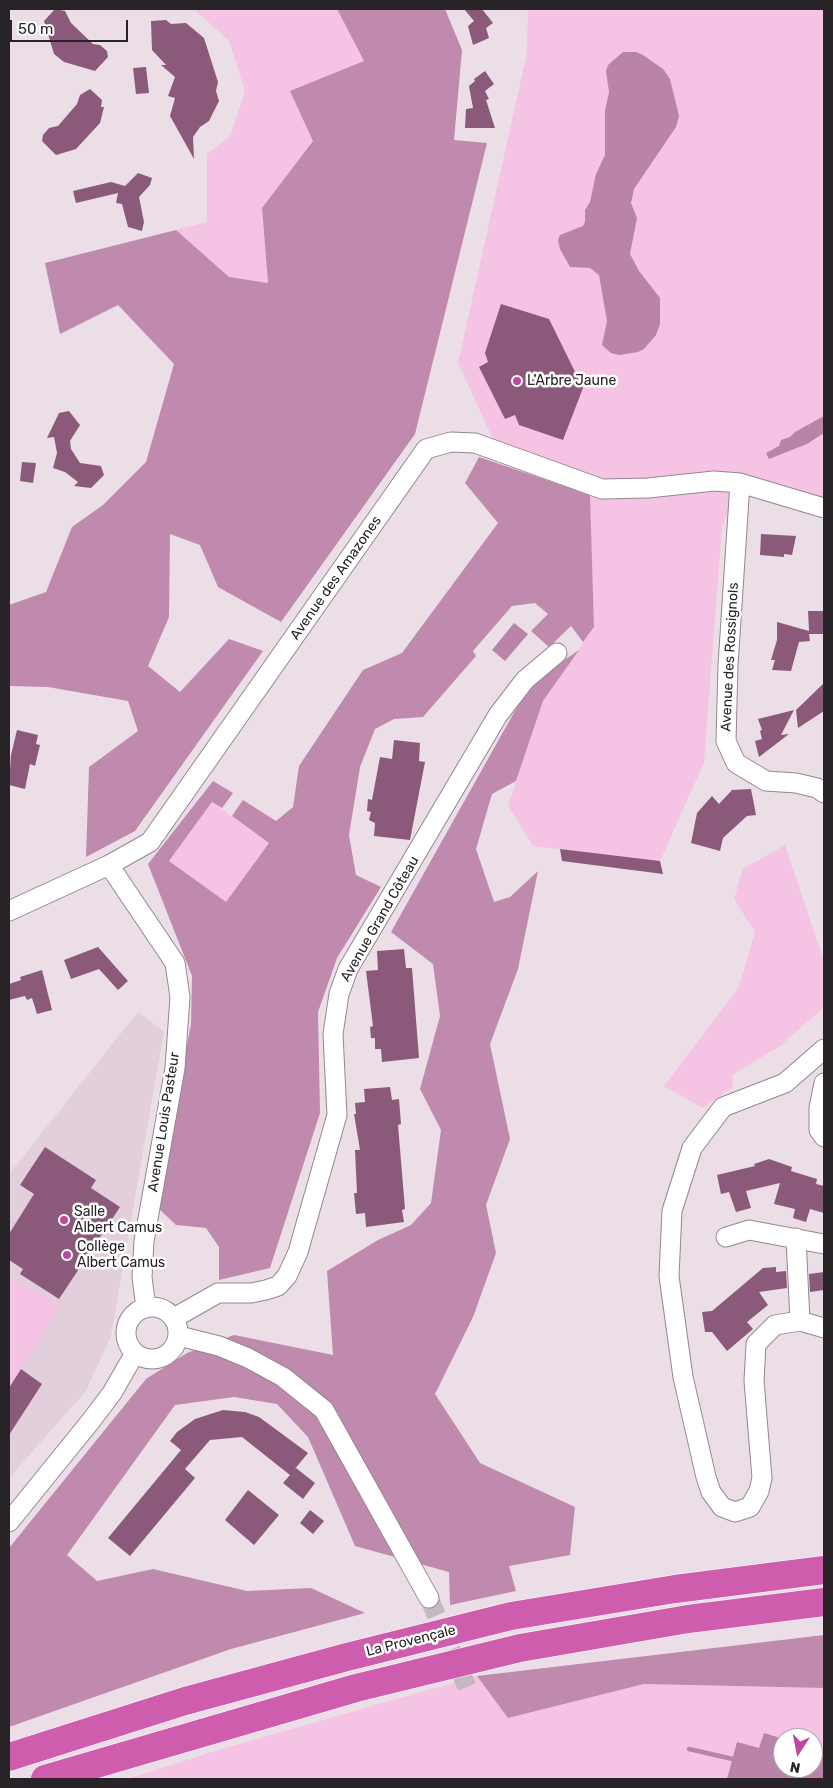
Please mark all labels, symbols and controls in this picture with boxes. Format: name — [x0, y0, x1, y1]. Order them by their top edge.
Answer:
scale bar — [12, 10, 130, 42]
text: 50 m — [18, 20, 53, 38]
place label: L'Arbre Jaune — [527, 373, 616, 389]
marker: L'Arbre Jaune — [511, 375, 523, 387]
street label: Avenue des Amazones — [287, 513, 385, 643]
street label: Avenue des Rossignols — [718, 582, 742, 732]
street label: Avenue Grand Côteau — [337, 853, 423, 985]
street label: Avenue Louis Pasteur — [145, 1051, 183, 1193]
place label: Salle Albert Camus — [74, 1204, 162, 1236]
marker: Salle Albert Camus — [58, 1214, 70, 1226]
place label: Collège Albert Camus — [77, 1239, 165, 1272]
marker: Collège Albert Camus — [61, 1249, 73, 1261]
street label: La Provençale — [365, 1622, 457, 1660]
north arrow — [773, 1728, 823, 1778]
text: N — [789, 1758, 802, 1777]

